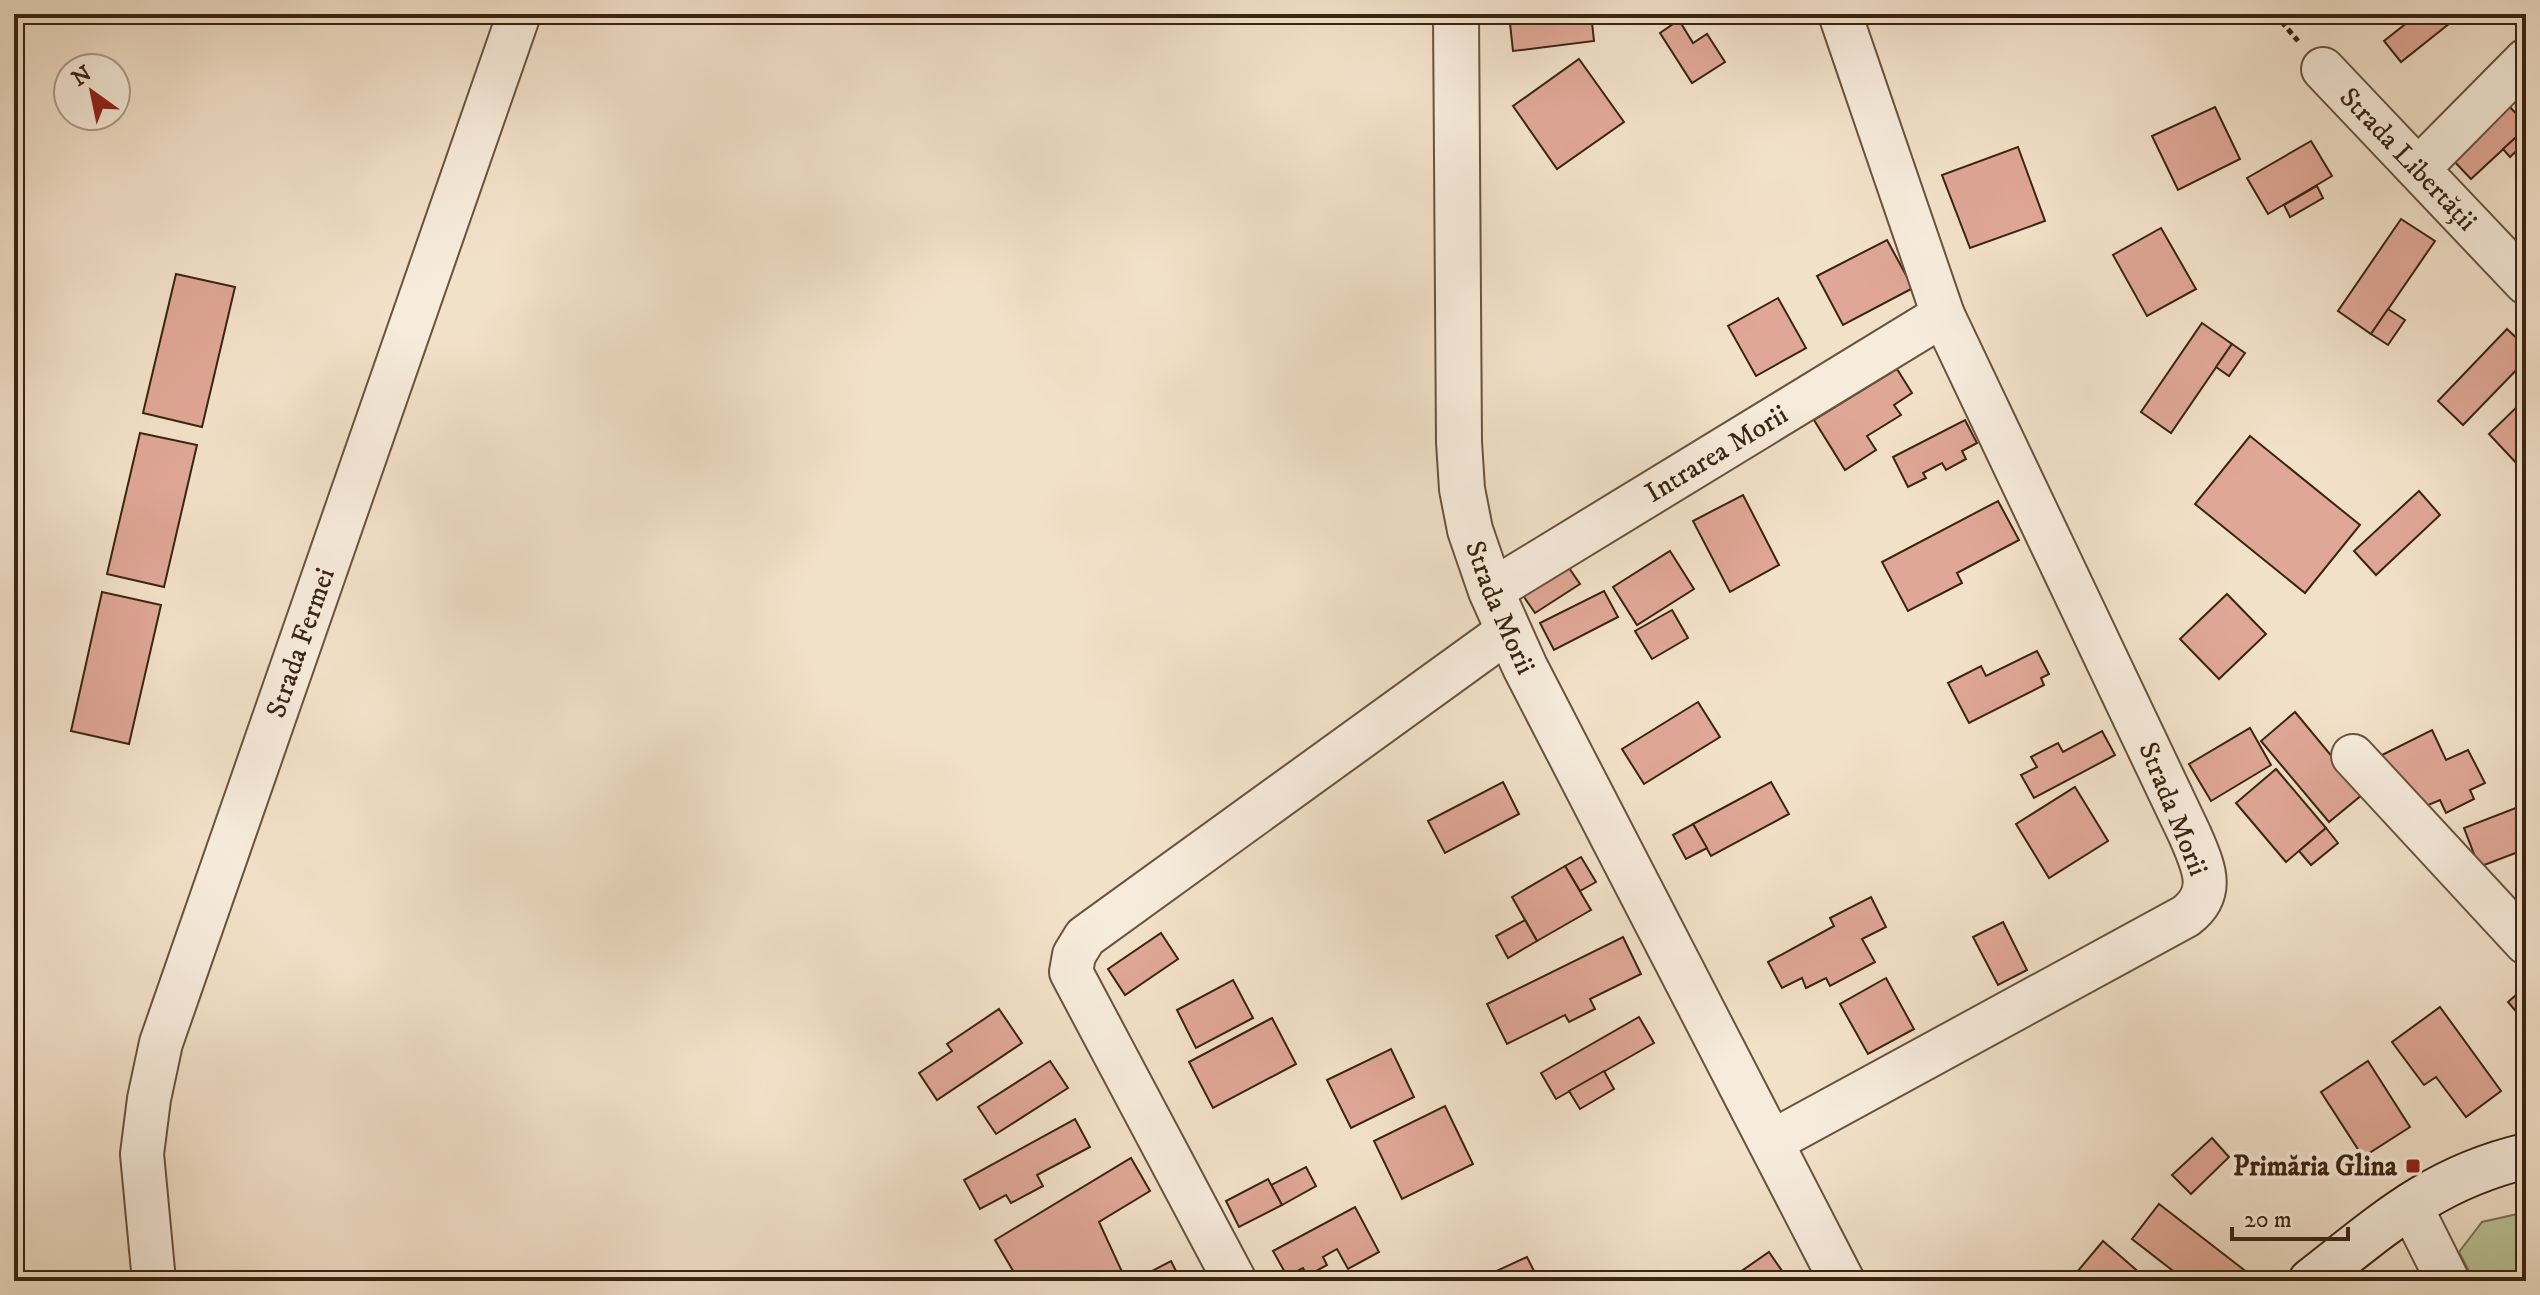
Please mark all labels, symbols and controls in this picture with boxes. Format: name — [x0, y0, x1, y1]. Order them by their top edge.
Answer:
north arrow — [52, 52, 132, 132]
text: N — [67, 60, 97, 93]
street label: Strada Libertății — [2332, 80, 2485, 238]
street label: Intrarea Morii — [1639, 397, 1794, 510]
street label: Strada Morii — [1457, 536, 1543, 680]
street label: Strada Fermei — [258, 563, 342, 722]
street label: Strada Morii — [2130, 737, 2216, 881]
place label: Primăria Glina — [2233, 1149, 2398, 1184]
marker: Primăria Glina — [2404, 1157, 2422, 1175]
scale bar — [2232, 1191, 2348, 1241]
text: 20 m — [2244, 1205, 2292, 1235]

